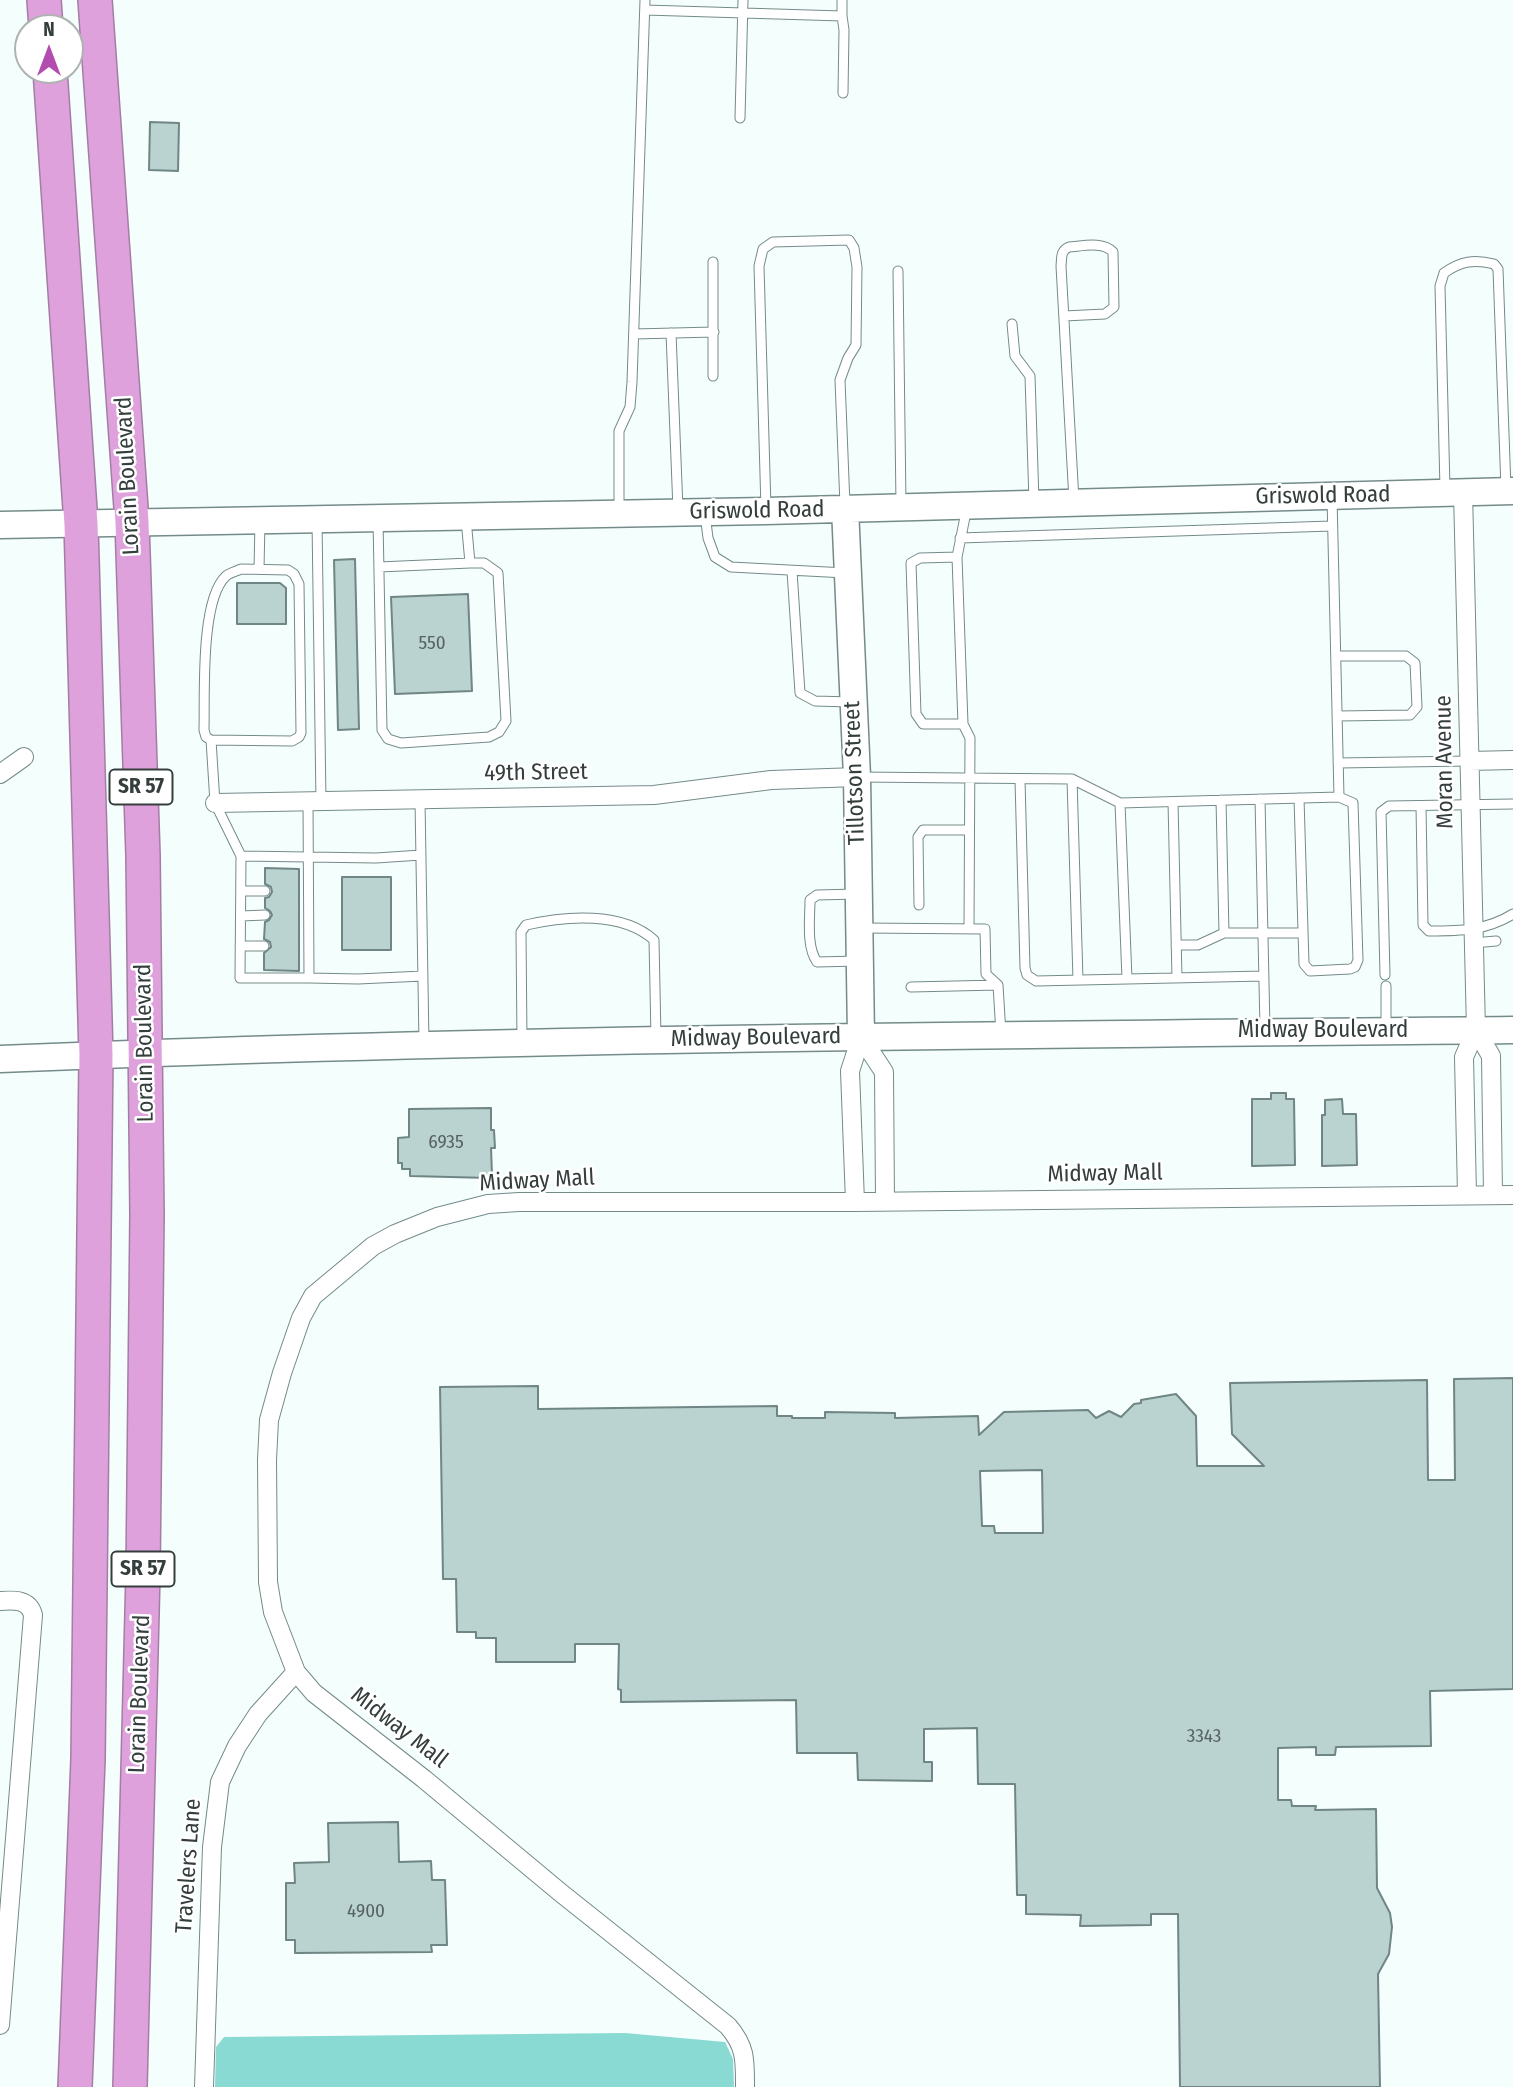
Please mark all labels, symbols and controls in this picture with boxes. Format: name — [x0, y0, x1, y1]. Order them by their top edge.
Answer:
north arrow — [14, 14, 84, 84]
text: N — [43, 18, 55, 41]
street label: Lorain Boulevard — [110, 396, 146, 556]
street label: Griswold Road — [1255, 481, 1391, 511]
street label: Griswold Road — [689, 496, 825, 526]
house number: 550 — [418, 633, 446, 655]
street label: Moran Avenue — [1430, 695, 1460, 829]
street label: Tillotson Street — [839, 701, 871, 845]
street label: 49th Street — [484, 758, 588, 788]
road number: SR 57 — [110, 770, 172, 804]
street label: Lorain Boulevard — [130, 964, 160, 1122]
street label: Midway Boulevard — [1238, 1017, 1408, 1045]
street label: Midway Boulevard — [670, 1023, 842, 1053]
house number: 6935 — [428, 1132, 464, 1154]
street label: Midway Mall — [1047, 1159, 1163, 1189]
street label: Midway Mall — [479, 1164, 595, 1198]
road number: SR 57 — [111, 1552, 174, 1586]
street label: Lorain Boulevard — [123, 1614, 157, 1774]
street label: Midway Mall — [345, 1682, 453, 1774]
house number: 3343 — [1187, 1726, 1221, 1748]
street label: Travelers Lane — [171, 1798, 207, 1934]
house number: 4900 — [347, 1901, 385, 1923]

